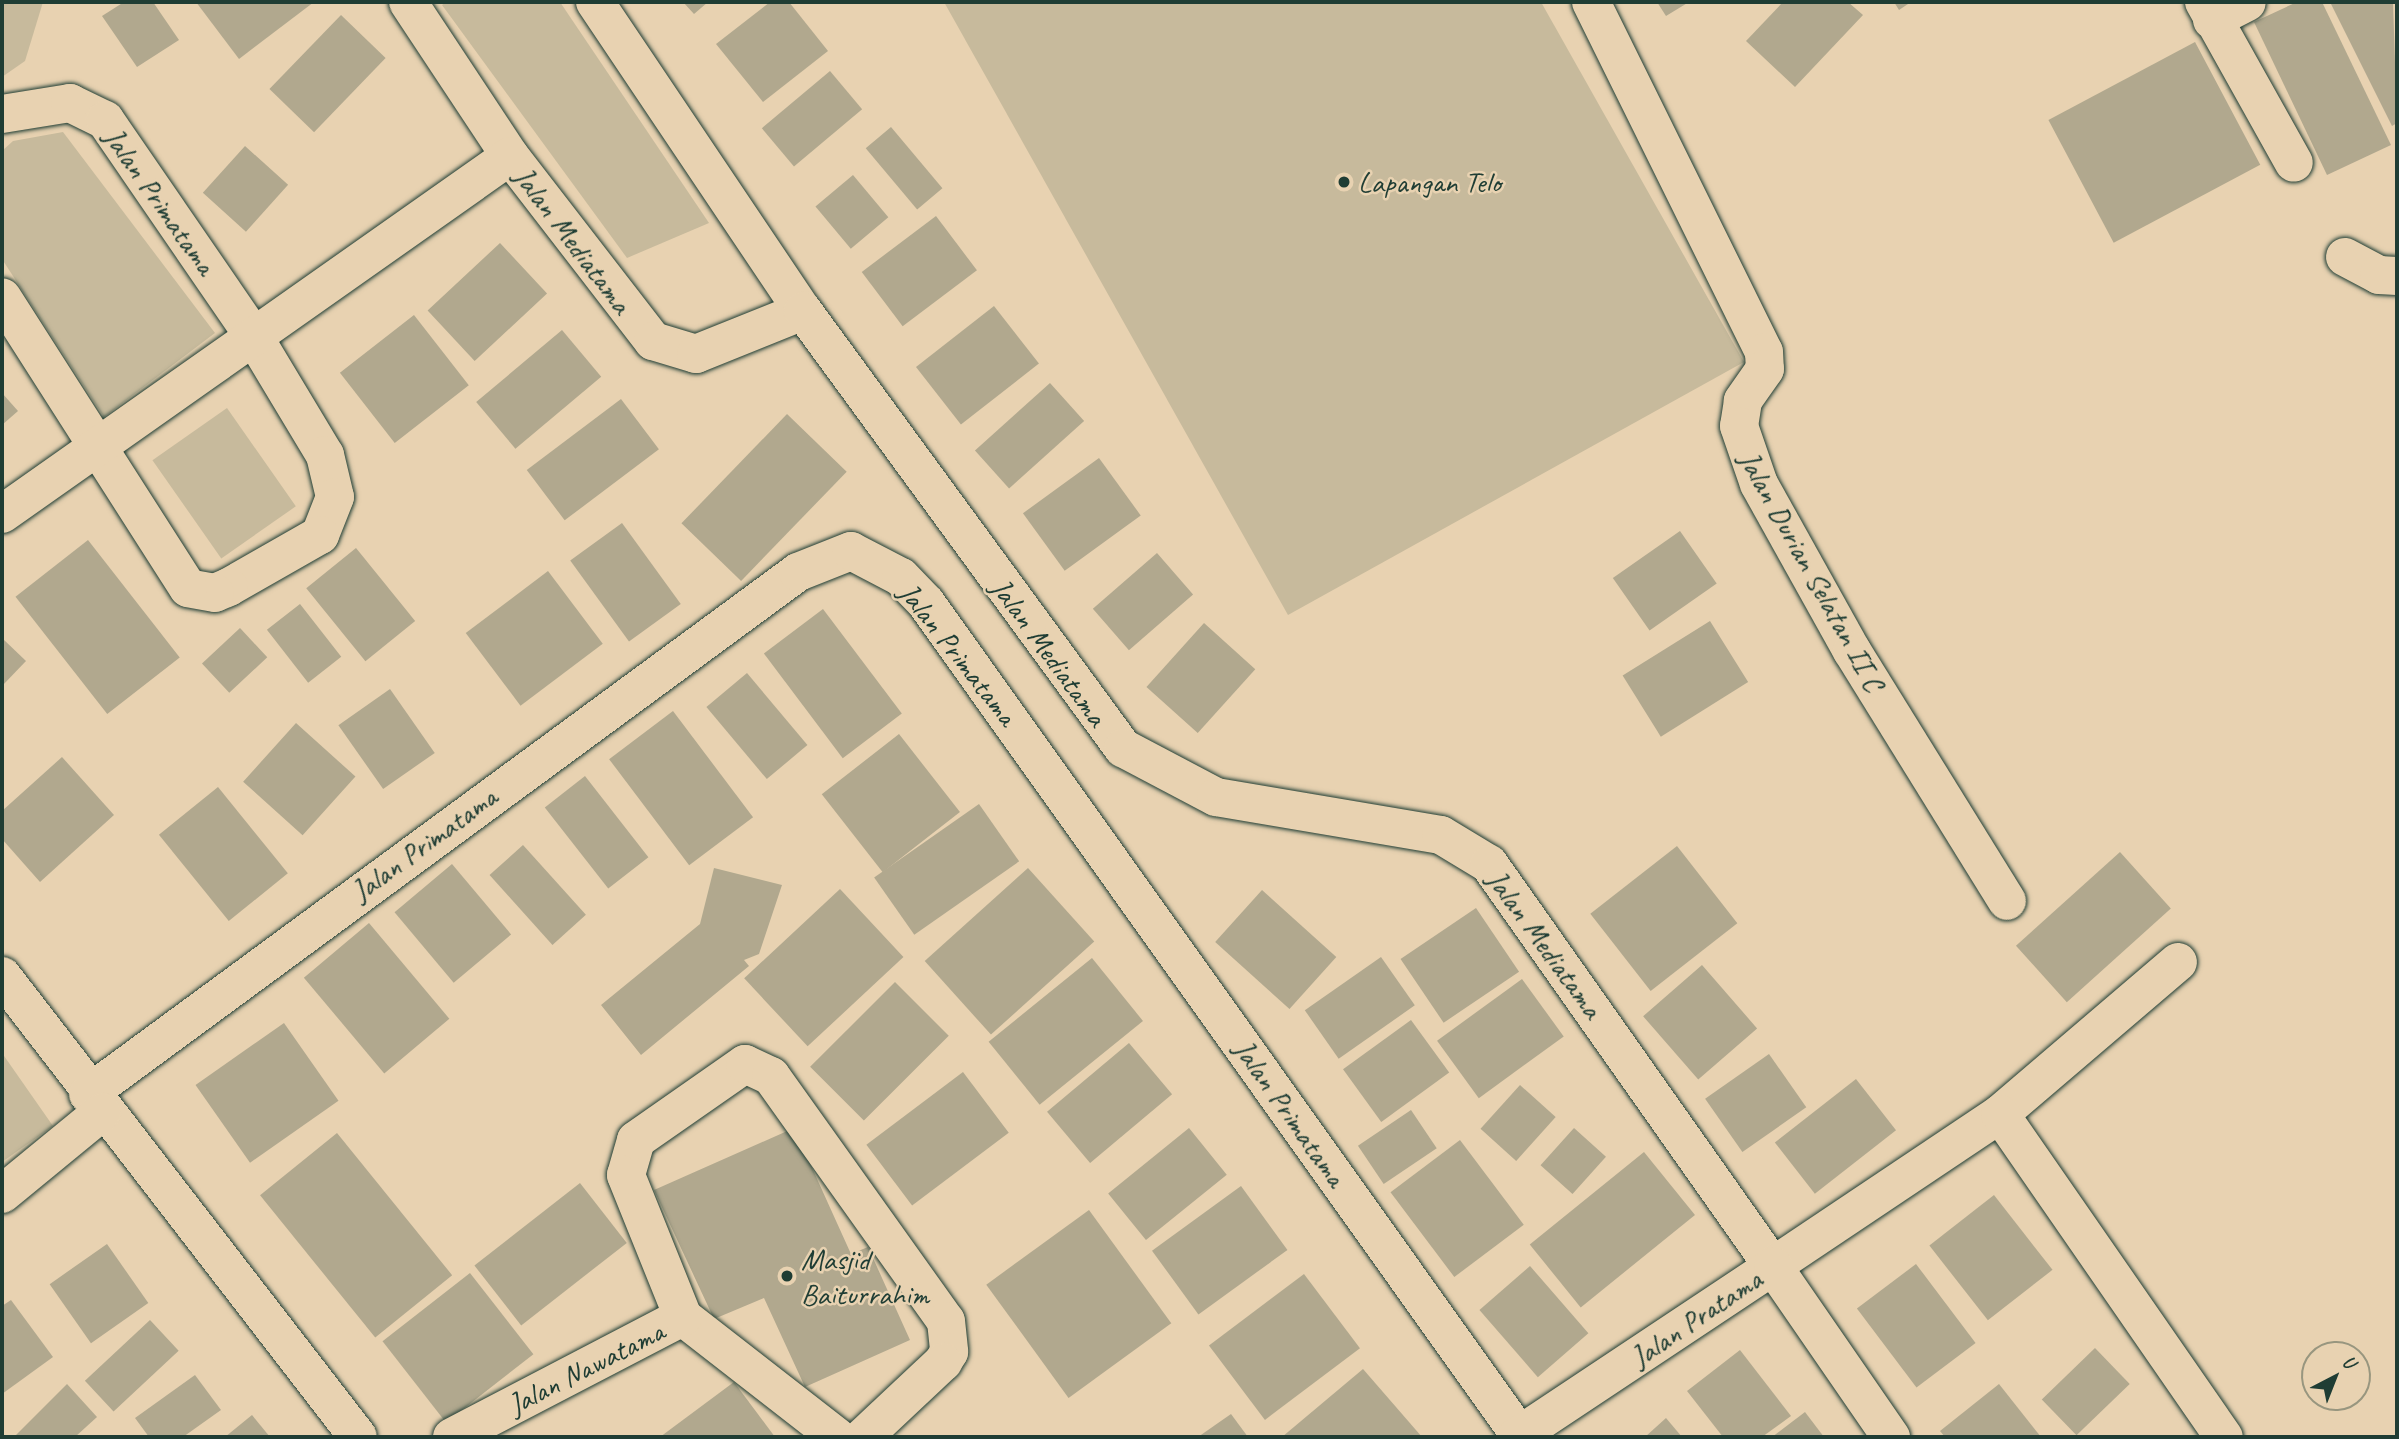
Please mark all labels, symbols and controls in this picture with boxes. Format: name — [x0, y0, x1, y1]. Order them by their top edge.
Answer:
street label: Jalan Primatama — [96, 120, 224, 282]
street label: Jalan Mediatama — [507, 160, 639, 320]
place label: Lapangan Telo — [1358, 164, 1501, 200]
marker: Lapangan Telo — [1336, 174, 1352, 190]
street label: Jalan Durian Selatan II C — [1731, 445, 1893, 697]
street label: Jalan Mediatama — [984, 572, 1114, 732]
street label: Jalan Primatama — [891, 575, 1025, 733]
street label: Jalan Primatama — [343, 779, 505, 909]
street label: Jalan Mediatama — [1480, 864, 1610, 1024]
street label: Jalan Primatama — [1226, 1032, 1354, 1194]
place label: Masjid Baiturrahim — [801, 1241, 929, 1312]
street label: Jalan Pratama — [1624, 1262, 1768, 1374]
marker: Masjid Baiturrahim — [779, 1268, 795, 1284]
street label: Jalan Nawatama — [502, 1313, 670, 1423]
north arrow — [2301, 1341, 2371, 1411]
text: U — [2337, 1350, 2360, 1374]

